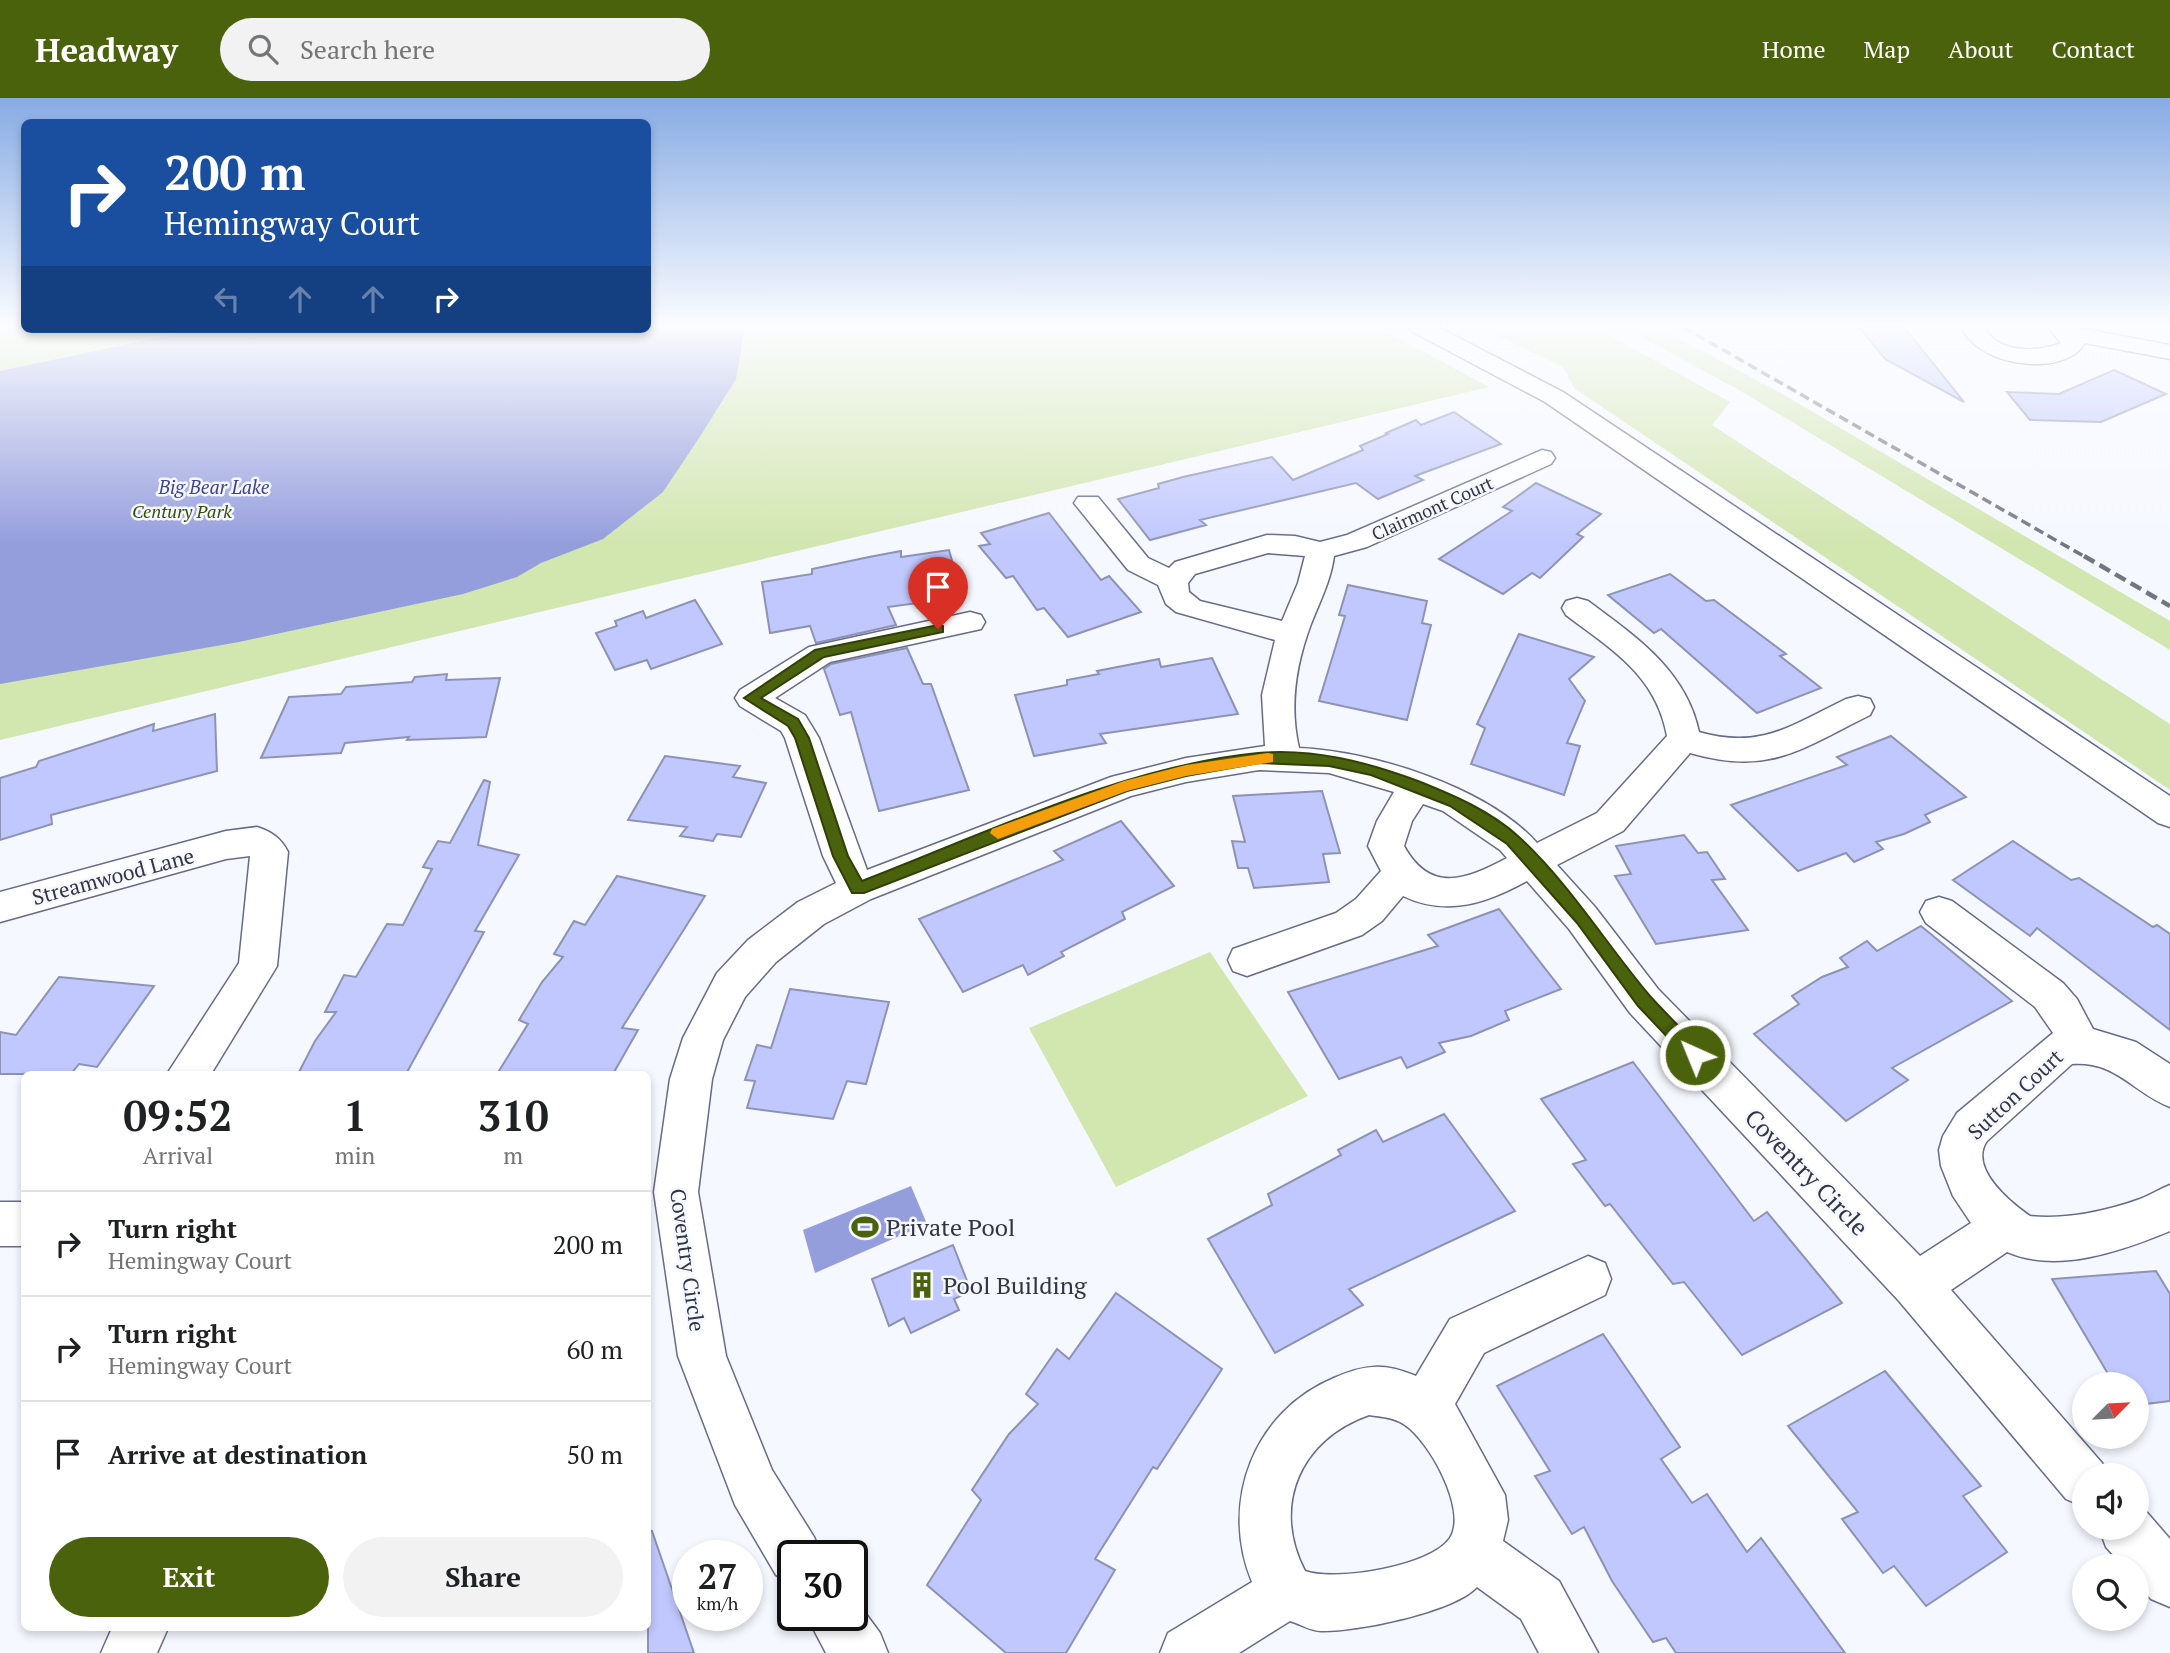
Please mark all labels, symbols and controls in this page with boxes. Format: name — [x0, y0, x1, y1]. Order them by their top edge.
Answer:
search box — [220, 18, 710, 81]
text: Headway — [35, 28, 178, 71]
icon: search — [244, 30, 282, 68]
text: Search here — [300, 32, 435, 66]
text: Home — [1762, 33, 1826, 65]
text: Map — [1864, 33, 1910, 65]
text: About — [1948, 33, 2014, 65]
text: Contact — [2052, 33, 2135, 65]
text: 200 m — [164, 139, 306, 204]
icon: right — [49, 147, 140, 238]
text: Hemingway Court — [164, 202, 420, 244]
icon: left — [208, 280, 246, 318]
icon: ahead — [281, 280, 319, 318]
icon: ahead — [354, 280, 392, 318]
icon: right — [427, 280, 465, 318]
street label: Clairmont Court — [1367, 470, 1497, 546]
water label: Big Bear Lake — [158, 474, 270, 499]
park label: Century Park — [132, 499, 232, 523]
pin — [908, 557, 968, 629]
icon: arrive — [919, 568, 957, 606]
street label: Streamwood Lane — [29, 841, 197, 911]
position arrow — [1658, 1018, 1732, 1092]
street label: Sutton Court — [1961, 1042, 2069, 1145]
text: 09:52 — [123, 1087, 233, 1143]
text: 1 — [343, 1087, 367, 1143]
text: 310 — [478, 1087, 549, 1143]
street label: Coventry Circle — [1738, 1102, 1876, 1242]
text: Arrival — [143, 1140, 213, 1171]
text: min — [335, 1140, 375, 1171]
text: m — [503, 1140, 523, 1171]
street label: Coventry Circle — [664, 1187, 712, 1333]
text: Turn right — [108, 1211, 237, 1245]
place label: Private Pool — [886, 1211, 1015, 1243]
sports icon: Private Pool — [850, 1212, 880, 1242]
icon: right — [49, 1225, 87, 1263]
text: 200 m — [553, 1227, 623, 1261]
text: Hemingway Court — [108, 1245, 292, 1276]
place label: Pool Building — [943, 1269, 1087, 1301]
building icon: Pool Building — [907, 1270, 937, 1300]
text: Turn right — [108, 1316, 237, 1350]
icon: right — [49, 1330, 87, 1368]
text: 60 m — [567, 1332, 623, 1366]
text: Hemingway Court — [108, 1350, 292, 1381]
north arrow — [2072, 1372, 2149, 1449]
map controls — [2072, 1372, 2149, 1631]
icon: arrive — [49, 1435, 87, 1473]
text: Arrive at destination — [108, 1437, 367, 1471]
text: 50 m — [567, 1437, 623, 1471]
button: sound — [2072, 1463, 2149, 1540]
button: Exit — [49, 1537, 329, 1617]
button: Share — [343, 1537, 623, 1617]
speed limit sign: 30 — [777, 1540, 868, 1631]
text: 27 — [698, 1553, 737, 1599]
button: search — [2072, 1554, 2149, 1631]
text: km/h — [697, 1591, 738, 1615]

